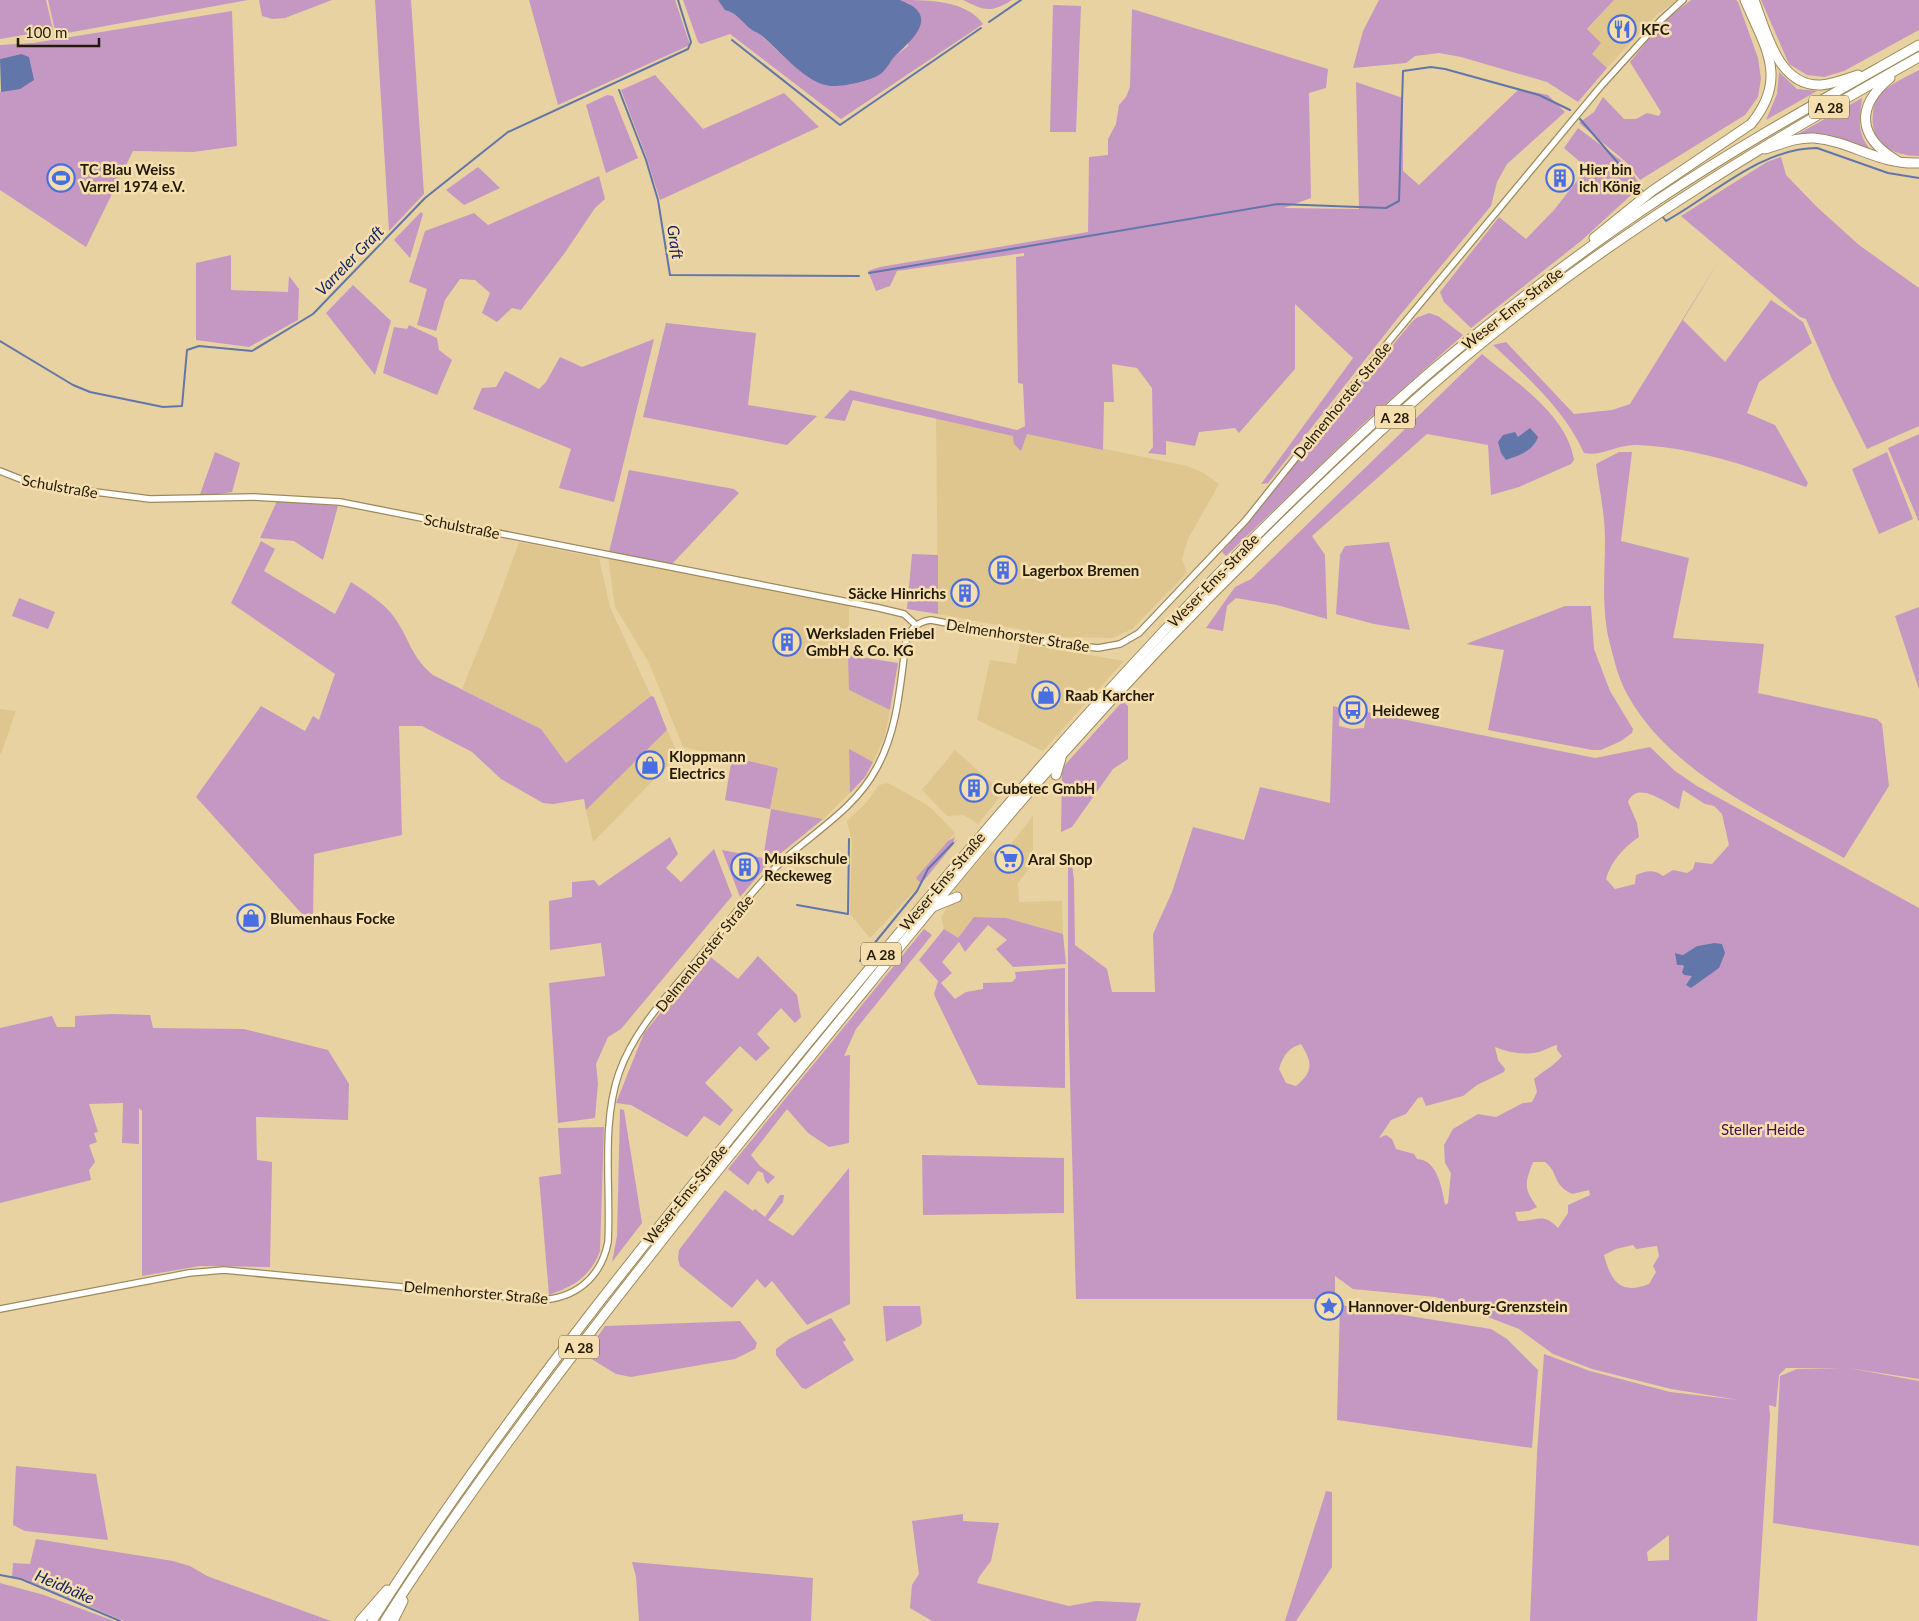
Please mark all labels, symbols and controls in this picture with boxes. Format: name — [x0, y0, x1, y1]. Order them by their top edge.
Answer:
restaurant icon: KFC — [1607, 14, 1637, 44]
scale bar — [18, 15, 99, 47]
place label: KFC — [1641, 20, 1670, 38]
text: 100 m — [25, 23, 67, 41]
road number: A 28 — [1809, 95, 1849, 118]
place label: TC Blau Weiss Varrel 1974 e.V. — [79, 160, 185, 195]
place label: Hier bin ich König — [1579, 160, 1641, 195]
sports icon: TC Blau Weiss Varrel 1974 e.V. — [46, 163, 76, 193]
building icon: Hier bin ich König — [1545, 163, 1575, 193]
water label: Varreler Graft — [311, 221, 387, 299]
water label: Graft — [664, 224, 688, 261]
street label: Weser-Ems-Straße — [1458, 263, 1566, 353]
street label: Delmenhorster Straße — [1289, 338, 1395, 462]
road number: A 28 — [1375, 406, 1415, 428]
street label: Schulstraße — [21, 470, 99, 502]
street label: Schulstraße — [423, 510, 501, 542]
street label: Weser-Ems-Straße — [1164, 529, 1262, 631]
building icon: Lagerbox Bremen — [988, 555, 1018, 585]
place label: Lagerbox Bremen — [1022, 561, 1139, 579]
building icon: Säcke Hinrichs — [950, 578, 980, 608]
place label: Säcke Hinrichs — [848, 584, 946, 602]
street label: Delmenhorster Straße — [945, 615, 1091, 655]
place label: Werksladen Friebel GmbH & Co. KG — [806, 624, 935, 659]
building icon: Werksladen Friebel GmbH & Co. KG — [772, 627, 802, 657]
shop icon: Raab Karcher — [1031, 680, 1061, 710]
place label: Raab Karcher — [1065, 686, 1155, 704]
bus stop icon: Heideweg — [1338, 695, 1368, 725]
place label: Heideweg — [1372, 701, 1439, 719]
place label: Kloppmann Electrics — [669, 747, 746, 782]
shop icon: Kloppmann Electrics — [635, 750, 665, 780]
building icon: Cubetec GmbH — [959, 773, 989, 803]
place label: Cubetec GmbH — [993, 779, 1095, 797]
street label: Weser-Ems-Straße — [896, 828, 989, 934]
supermarket icon: Aral Shop — [994, 844, 1024, 874]
place label: Musikschule Reckeweg — [764, 849, 847, 884]
place label: Aral Shop — [1027, 850, 1093, 868]
building icon: Musikschule Reckeweg — [730, 852, 760, 882]
street label: Delmenhorster Straße — [651, 891, 757, 1015]
shop icon: Blumenhaus Focke — [236, 903, 266, 933]
place label: Blumenhaus Focke — [270, 909, 395, 927]
road number: A 28 — [861, 942, 901, 966]
park label: Steller Heide — [1721, 1120, 1805, 1138]
street label: Weser-Ems-Straße — [639, 1140, 731, 1248]
street label: Delmenhorster Straße — [403, 1277, 549, 1307]
place icon: Hannover-Oldenburg-Grenzstein — [1314, 1291, 1344, 1321]
place label: Hannover-Oldenburg-Grenzstein — [1348, 1297, 1568, 1315]
road number: A 28 — [559, 1335, 599, 1358]
water label: Heidbäke — [33, 1565, 98, 1607]

